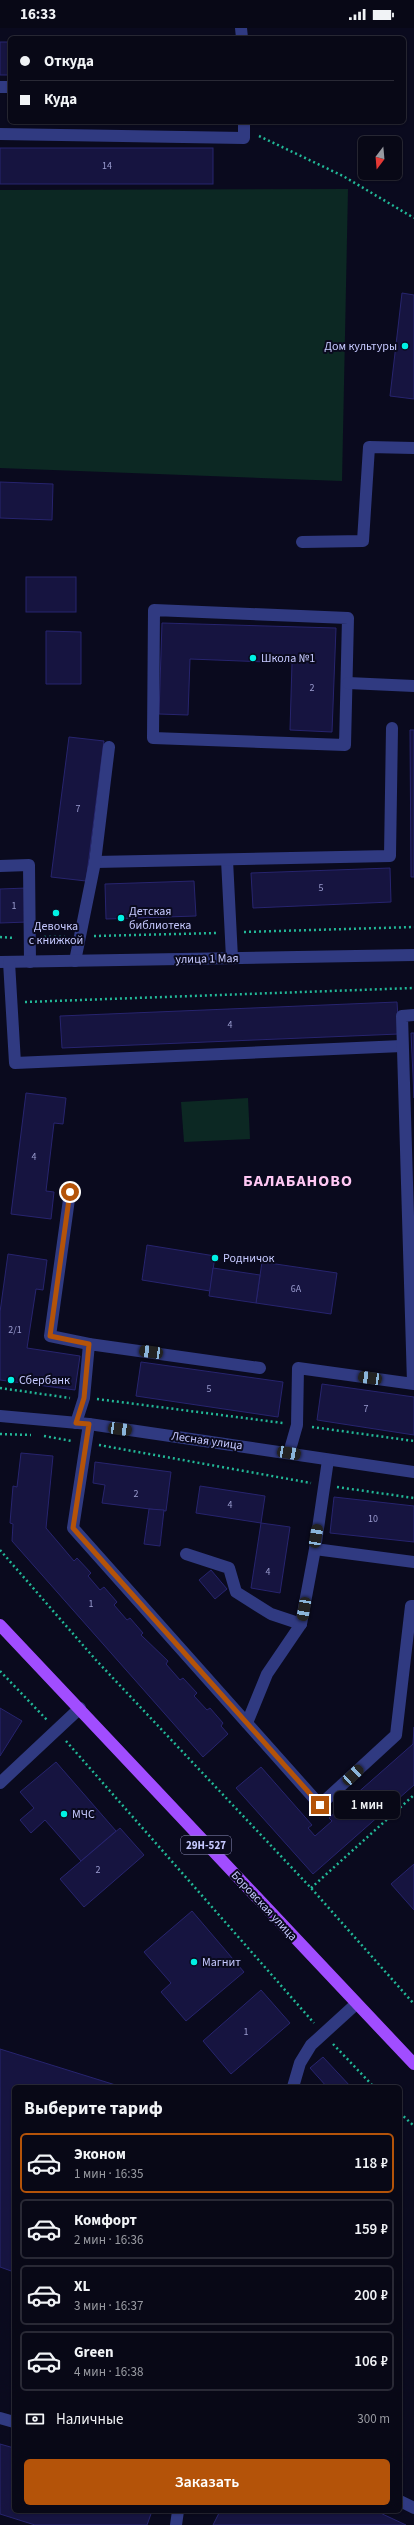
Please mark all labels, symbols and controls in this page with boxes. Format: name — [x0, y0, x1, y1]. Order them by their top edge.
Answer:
text: 16:33 — [20, 4, 56, 25]
text: Откуда — [44, 51, 94, 72]
text: Куда — [44, 89, 77, 110]
north arrow — [358, 136, 402, 180]
map controls — [358, 136, 402, 180]
house number: 14 — [102, 159, 112, 173]
place label: Дом культуры — [324, 338, 397, 355]
marker: Дом культуры — [400, 341, 410, 351]
place label: Школа №1 — [261, 650, 315, 667]
marker: Школа №1 — [248, 653, 258, 663]
house number: 2 — [310, 681, 315, 695]
house number: 7 — [76, 802, 81, 816]
house number: 5 — [319, 881, 324, 895]
house number: 1 — [12, 899, 17, 913]
place label: Детская библиотека — [129, 903, 191, 934]
marker: Девочка с книжкой — [51, 908, 61, 918]
marker: Детская библиотека — [116, 913, 126, 923]
place label: Девочка с книжкой — [29, 918, 83, 949]
street label: улица 1 Мая — [175, 950, 239, 968]
house number: 4 — [228, 1018, 233, 1032]
house number: 4 — [32, 1150, 37, 1164]
district label: БАЛАБАНОВО — [243, 1170, 353, 1192]
route start — [61, 1183, 79, 1201]
place label: Родничок — [223, 1250, 275, 1267]
marker: Родничок — [210, 1253, 220, 1263]
house number: 6А — [291, 1282, 302, 1296]
house number: 2/1 — [8, 1323, 22, 1337]
car — [138, 1344, 164, 1360]
car — [357, 1370, 383, 1386]
place label: Сбербанк — [19, 1372, 70, 1389]
marker: Сбербанк — [6, 1375, 16, 1385]
house number: 5 — [207, 1382, 212, 1396]
house number: 7 — [364, 1402, 369, 1416]
car — [107, 1421, 133, 1437]
street label: Лесная улица — [170, 1428, 244, 1454]
car — [276, 1445, 302, 1461]
house number: 2 — [134, 1487, 139, 1501]
house number: 4 — [228, 1498, 233, 1512]
house number: 10 — [368, 1512, 378, 1526]
car — [308, 1523, 324, 1549]
house number: 4 — [266, 1565, 271, 1579]
car — [296, 1596, 312, 1622]
house number: 1 — [89, 1597, 94, 1611]
car — [340, 1762, 366, 1788]
callout: 1 мин — [334, 1791, 400, 1819]
route end — [311, 1796, 329, 1814]
text: 1 мин — [351, 1796, 383, 1814]
place label: МЧС — [72, 1806, 95, 1823]
marker: МЧС — [59, 1809, 69, 1819]
road number: 29Н-527 — [181, 1836, 231, 1854]
house number: 2 — [96, 1863, 101, 1877]
street label: Боровская улица — [227, 1867, 301, 1945]
place label: Магнит — [202, 1954, 241, 1971]
marker: Магнит — [189, 1957, 199, 1967]
house number: 1 — [244, 2025, 249, 2039]
text: Выберите тариф — [24, 2096, 163, 2121]
text: Эконом — [74, 2144, 126, 2165]
icon: car — [26, 2145, 62, 2181]
text: 118 ₽ — [354, 2153, 388, 2174]
text: 1 мин · 16:35 — [74, 2165, 143, 2183]
text: Комфорт — [74, 2210, 137, 2231]
icon: car — [26, 2211, 62, 2247]
text: 159 ₽ — [354, 2219, 388, 2240]
text: 2 мин · 16:36 — [74, 2231, 143, 2249]
text: XL — [74, 2276, 90, 2297]
icon: car — [26, 2277, 62, 2313]
text: 200 ₽ — [354, 2285, 388, 2306]
text: 3 мин · 16:37 — [74, 2297, 143, 2315]
text: Green — [74, 2342, 114, 2363]
icon: car — [26, 2343, 62, 2379]
text: 106 ₽ — [354, 2351, 388, 2372]
text: 4 мин · 16:38 — [74, 2363, 143, 2381]
icon: cash — [24, 2408, 46, 2430]
text: Наличные — [56, 2409, 123, 2430]
text: 300 m — [357, 2410, 390, 2428]
button: Заказать — [24, 2459, 390, 2505]

